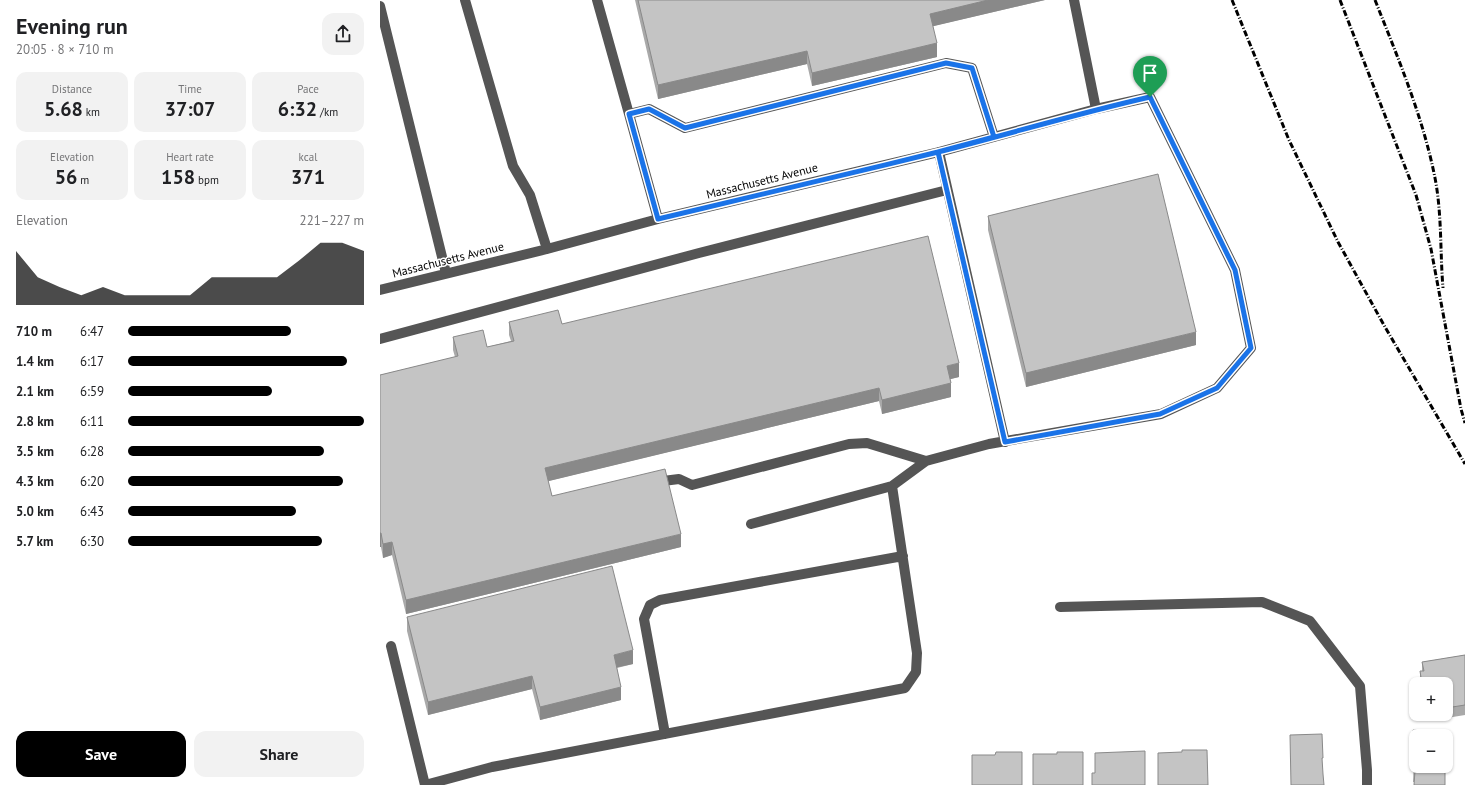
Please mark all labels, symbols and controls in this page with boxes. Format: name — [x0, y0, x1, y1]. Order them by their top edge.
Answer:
text: Evening run — [16, 12, 128, 40]
button: share — [322, 13, 364, 55]
text: 20:05 · 8 × 710 m — [16, 41, 113, 58]
pin — [1133, 56, 1167, 97]
icon: arrive — [1139, 62, 1161, 84]
text: Distance — [52, 82, 92, 96]
text: Time — [178, 82, 202, 96]
text: Pace — [297, 82, 319, 96]
text: 5.68 — [44, 96, 83, 122]
text: 37:07 — [165, 96, 215, 122]
text: 6:32 — [278, 96, 317, 122]
text: km — [83, 105, 100, 119]
text: /km — [317, 105, 338, 119]
text: Elevation — [50, 150, 94, 164]
text: Heart rate — [166, 150, 214, 164]
text: kcal — [299, 150, 317, 164]
street label: Massachusetts Avenue — [704, 159, 819, 202]
text: 56 — [55, 164, 77, 190]
text: 158 — [161, 164, 195, 190]
text: 371 — [291, 164, 325, 190]
text: m — [77, 173, 89, 187]
text: bpm — [195, 173, 219, 187]
text: Elevation — [16, 212, 68, 229]
text: 221–227 m — [300, 212, 364, 229]
street label: Massachusetts Avenue — [390, 238, 505, 281]
text: 710 m — [16, 323, 52, 340]
text: 6:47 — [80, 323, 104, 340]
text: 1.4 km — [16, 353, 54, 370]
text: 6:17 — [80, 353, 104, 370]
text: 2.1 km — [16, 383, 54, 400]
text: 6:59 — [80, 383, 104, 400]
text: 2.8 km — [16, 413, 54, 430]
text: 6:11 — [80, 413, 104, 430]
text: 3.5 km — [16, 443, 54, 460]
text: 6:28 — [80, 443, 104, 460]
text: 4.3 km — [16, 473, 54, 490]
text: 6:20 — [80, 473, 104, 490]
text: 5.0 km — [16, 503, 54, 520]
text: 6:43 — [80, 503, 104, 520]
text: 5.7 km — [16, 533, 53, 550]
text: 6:30 — [80, 533, 104, 550]
map controls — [1409, 677, 1453, 773]
button: + — [1409, 677, 1453, 721]
button: − — [1409, 729, 1453, 773]
button: Save — [16, 731, 186, 777]
button: Share — [194, 731, 364, 777]

